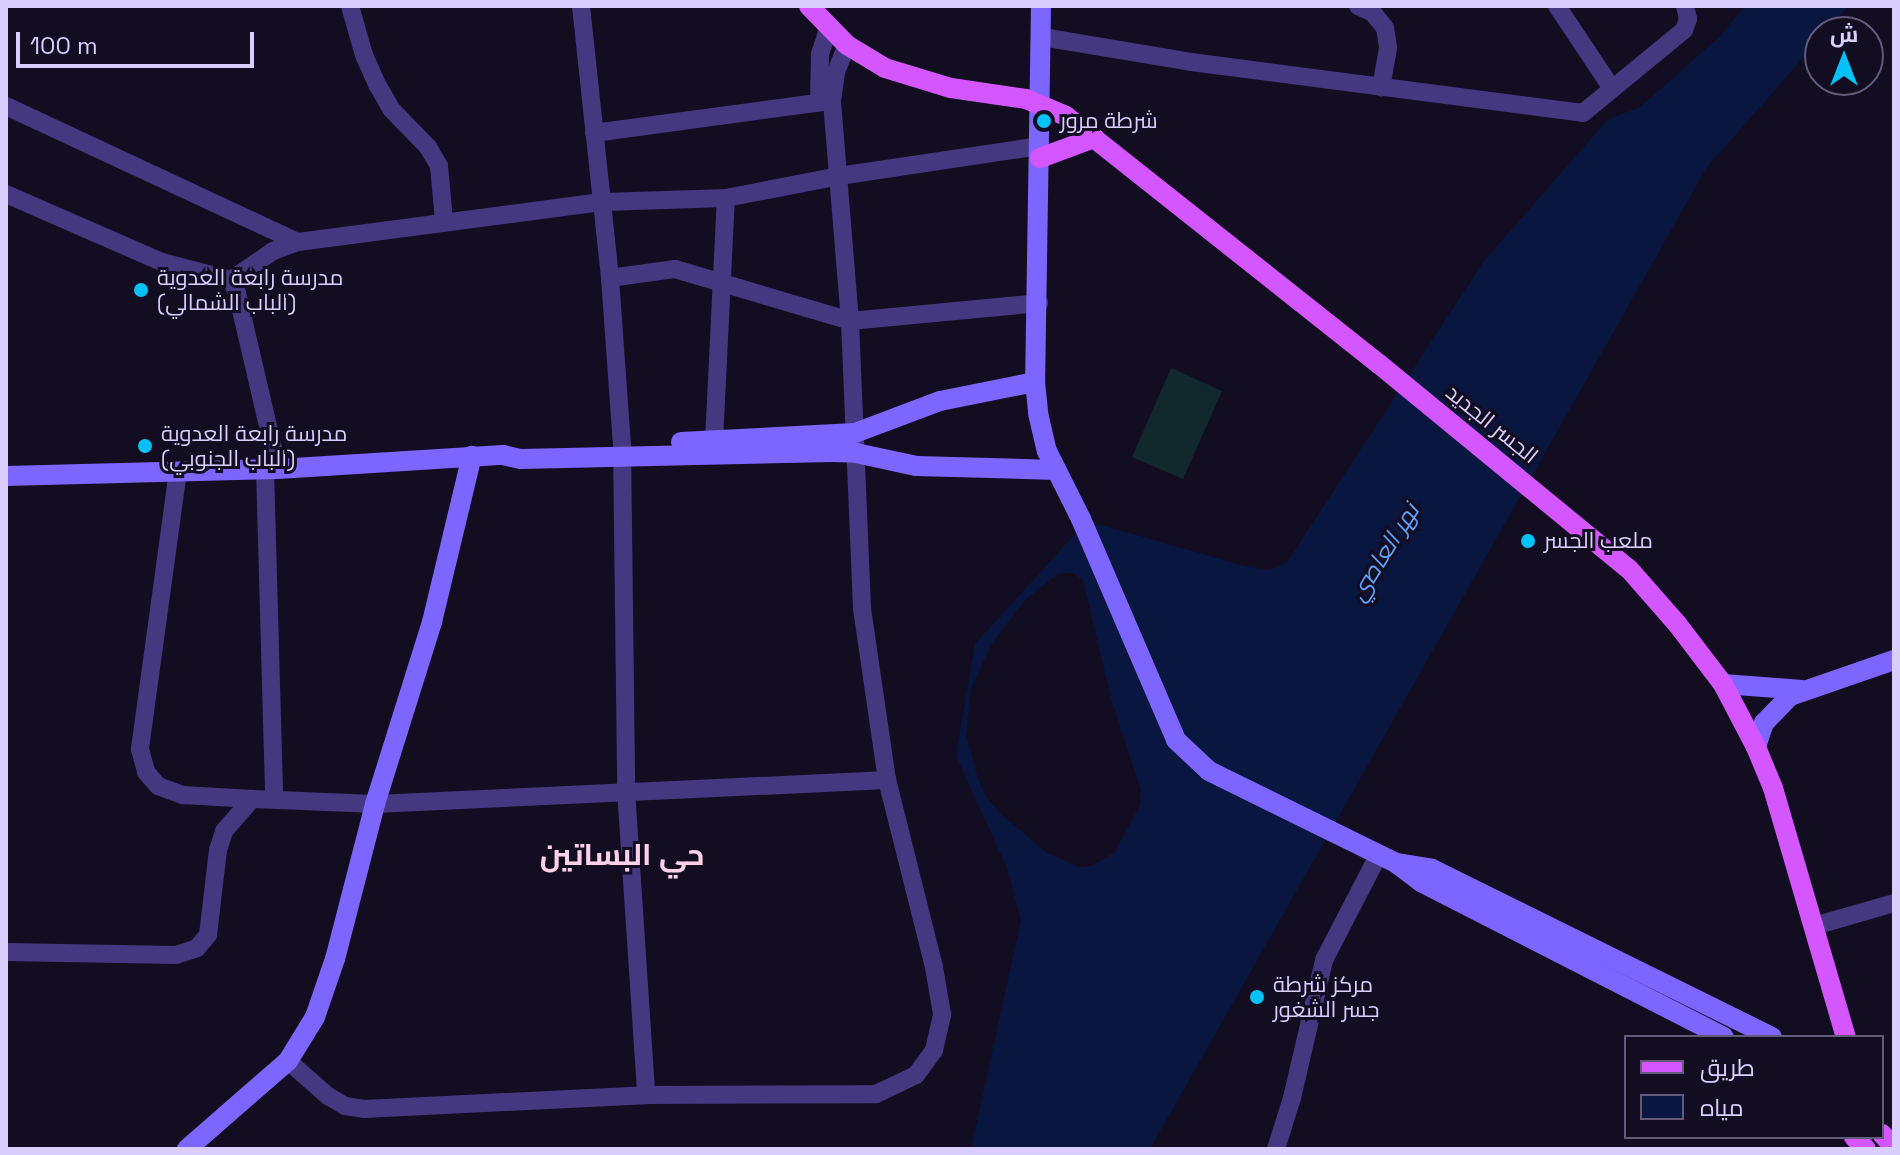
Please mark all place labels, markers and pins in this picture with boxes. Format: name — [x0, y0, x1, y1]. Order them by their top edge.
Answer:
place label: شرطة مرور — [1060, 108, 1158, 134]
marker: شرطة مرور — [1035, 112, 1053, 130]
place label: مدرسة رابعة العدوية (الباب الشمالي) — [157, 264, 343, 316]
marker: مدرسة رابعة العدوية (الباب الشمالي) — [132, 281, 150, 299]
place label: مدرسة رابعة العدوية (الباب الجنوبي) — [161, 420, 347, 472]
marker: مدرسة رابعة العدوية (الباب الجنوبي) — [136, 437, 154, 455]
place label: ملعب الجسر — [1544, 528, 1653, 554]
marker: ملعب الجسر — [1519, 532, 1537, 550]
place label: مركز شرطة جسر الشغور — [1273, 971, 1379, 1022]
marker: مركز شرطة جسر الشغور — [1248, 988, 1266, 1006]

